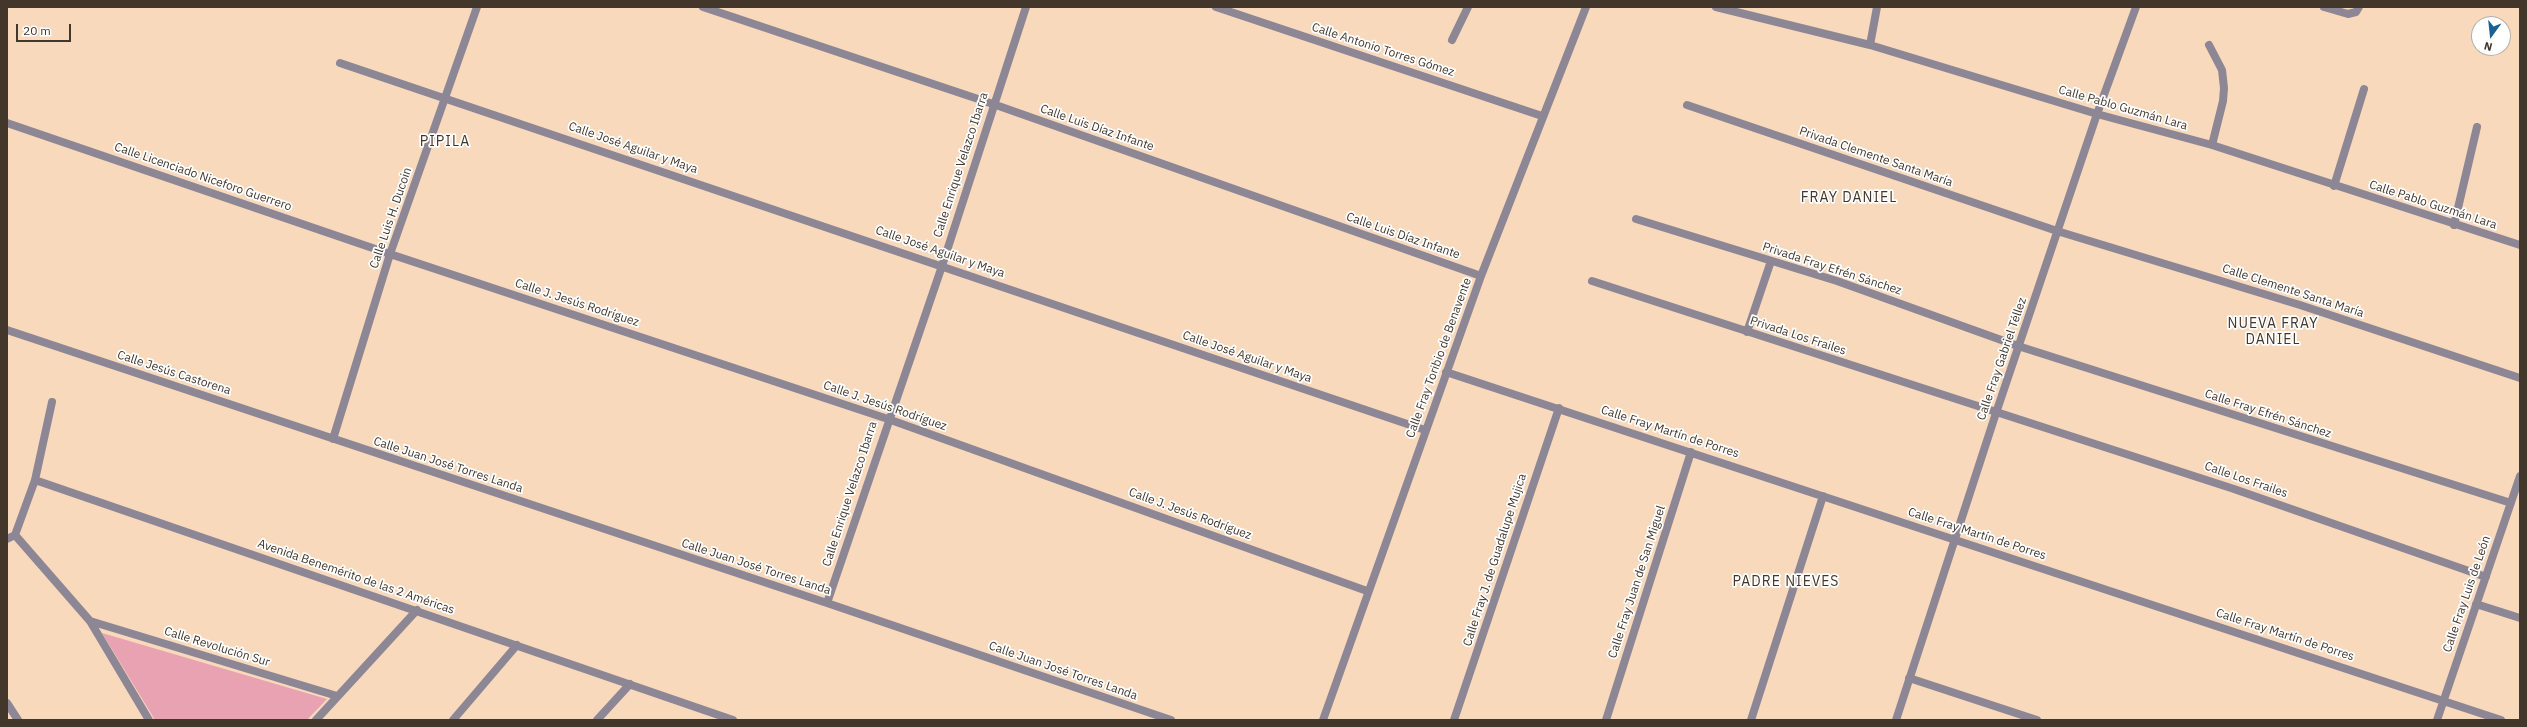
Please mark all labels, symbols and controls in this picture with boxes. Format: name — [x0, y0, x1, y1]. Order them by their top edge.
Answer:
scale bar — [18, 16, 73, 42]
north arrow — [2471, 16, 2511, 56]
street label: Calle Antonio Torres Gómez — [1310, 20, 1456, 80]
text: 20 m — [23, 23, 51, 38]
text: N — [2482, 39, 2494, 54]
street label: Calle Pablo Guzmán Lara — [2057, 83, 2189, 133]
street label: Calle Enrique Velazco Ibarra — [931, 91, 991, 239]
street label: Calle Luis Díaz Infante — [1038, 102, 1156, 154]
street label: Calle José Aguilar y Maya — [567, 119, 699, 177]
street label: Privada Clemente Santa María — [1797, 124, 1955, 190]
district label: PIPILA — [420, 134, 470, 150]
street label: Calle Licenciado Niceforo Guerrero — [112, 140, 294, 214]
street label: Calle Luis H. Ducoin — [367, 166, 415, 270]
street label: Calle Pablo Guzmán Lara — [2367, 178, 2499, 232]
district label: FRAY DANIEL — [1801, 190, 1897, 206]
street label: Calle Luis Díaz Infante — [1344, 210, 1462, 262]
street label: Calle José Aguilar y Maya — [874, 223, 1006, 281]
street label: Privada Fray Efrén Sánchez — [1761, 240, 1903, 298]
street label: Calle Clemente Santa María — [2220, 261, 2366, 321]
street label: Calle J. Jesús Rodríguez — [513, 276, 641, 330]
street label: Calle Fray Toribio de Benavente — [1403, 276, 1475, 440]
street label: Calle Fray Gabriel Téllez — [1974, 296, 2030, 422]
street label: Privada Los Frailes — [1748, 314, 1848, 358]
district label: NUEVA FRAY DANIEL — [2228, 316, 2318, 348]
street label: Calle José Aguilar y Maya — [1181, 328, 1313, 386]
street label: Calle Jesús Castorena — [115, 348, 233, 398]
street label: Calle J. Jesús Rodríguez — [821, 378, 949, 434]
street label: Calle Fray Efrén Sánchez — [2203, 387, 2333, 441]
street label: Calle Fray Martín de Porres — [1599, 403, 1741, 461]
street label: Calle Enrique Velazco Ibarra — [820, 420, 880, 568]
street label: Calle Juan José Torres Landa — [371, 434, 525, 496]
street label: Calle Los Frailes — [2203, 459, 2289, 501]
street label: Calle Fray J. de Guadalupe Mujica — [1460, 472, 1530, 648]
street label: Calle J. Jesús Rodríguez — [1127, 485, 1253, 543]
street label: Calle Fray Juan de San Miguel — [1605, 504, 1669, 660]
street label: Calle Fray Martín de Porres — [1906, 505, 2048, 563]
street label: Calle Fray Luis de León — [2440, 534, 2494, 654]
street label: Avenida Benemérito de las 2 Américas — [256, 536, 456, 618]
street label: Calle Juan José Torres Landa — [679, 536, 833, 598]
district label: PADRE NIEVES — [1733, 574, 1839, 590]
street label: Calle Fray Martín de Porres — [2214, 606, 2356, 664]
street label: Calle Revolución Sur — [162, 624, 272, 670]
street label: Calle Juan José Torres Landa — [987, 639, 1139, 703]

